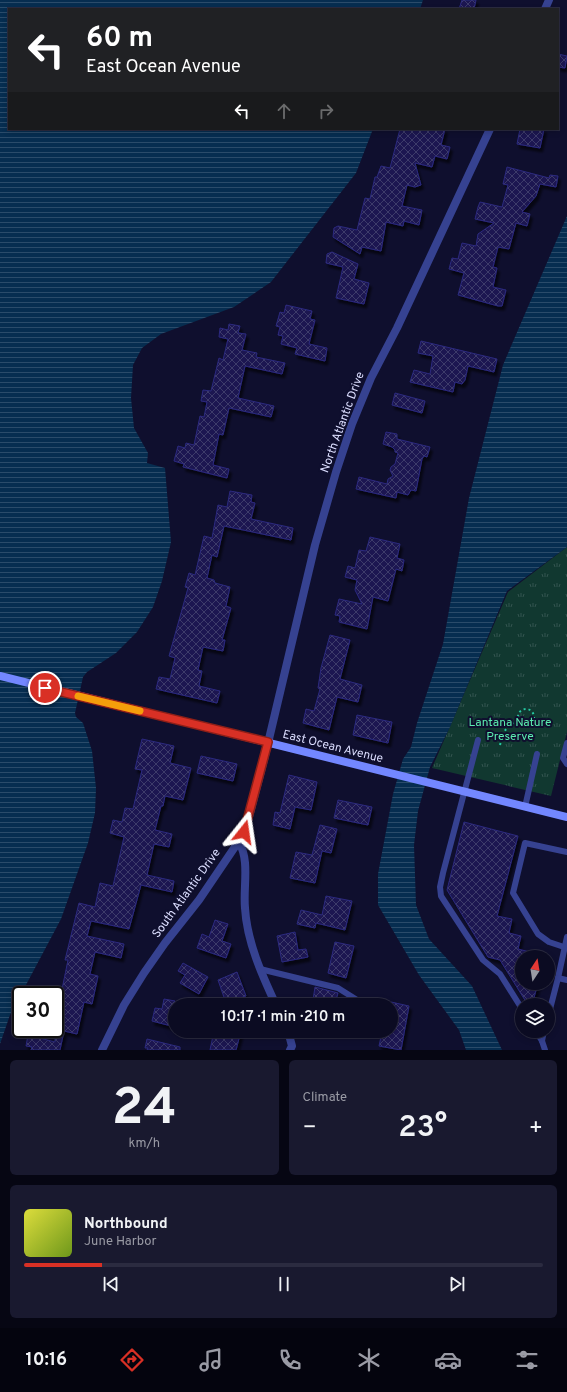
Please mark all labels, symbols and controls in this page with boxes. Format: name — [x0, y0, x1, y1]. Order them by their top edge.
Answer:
text: 60 m — [86, 21, 153, 57]
icon: left — [20, 24, 72, 76]
text: East Ocean Avenue — [86, 56, 241, 79]
icon: left — [231, 100, 253, 122]
icon: ahead — [273, 100, 295, 122]
icon: right — [315, 100, 337, 122]
street label: North Atlantic Drive — [317, 370, 369, 475]
pin — [28, 671, 62, 705]
icon: arrive — [34, 677, 56, 699]
park label: Lantana Nature Preserve — [469, 715, 551, 745]
street label: East Ocean Avenue — [281, 727, 385, 767]
position arrow — [223, 811, 265, 853]
street label: South Atlantic Drive — [149, 846, 225, 942]
north arrow — [515, 950, 555, 990]
map controls — [515, 950, 555, 1038]
speed limit sign: 30 — [12, 986, 64, 1038]
button: layers — [515, 998, 555, 1038]
text: 10:17 · 1 min · 210 m — [221, 1008, 345, 1027]
text: 24 — [112, 1077, 177, 1143]
text: Climate — [303, 1090, 347, 1106]
text: 23° — [398, 1110, 447, 1147]
text: − — [303, 1115, 317, 1142]
text: + — [529, 1115, 543, 1142]
text: km/h — [128, 1136, 160, 1152]
text: Northbound — [84, 1215, 168, 1234]
text: June Harbor — [84, 1234, 157, 1250]
icon: previous — [100, 1273, 122, 1295]
icon: pause — [273, 1273, 295, 1295]
icon: next — [446, 1273, 468, 1295]
icon: directions — [118, 1346, 146, 1374]
icon: music — [197, 1346, 225, 1374]
icon: phone — [276, 1346, 304, 1374]
icon: climate — [355, 1346, 383, 1374]
icon: car — [434, 1346, 462, 1374]
icon: filters — [513, 1346, 541, 1374]
text: 10:16 — [26, 1349, 67, 1372]

